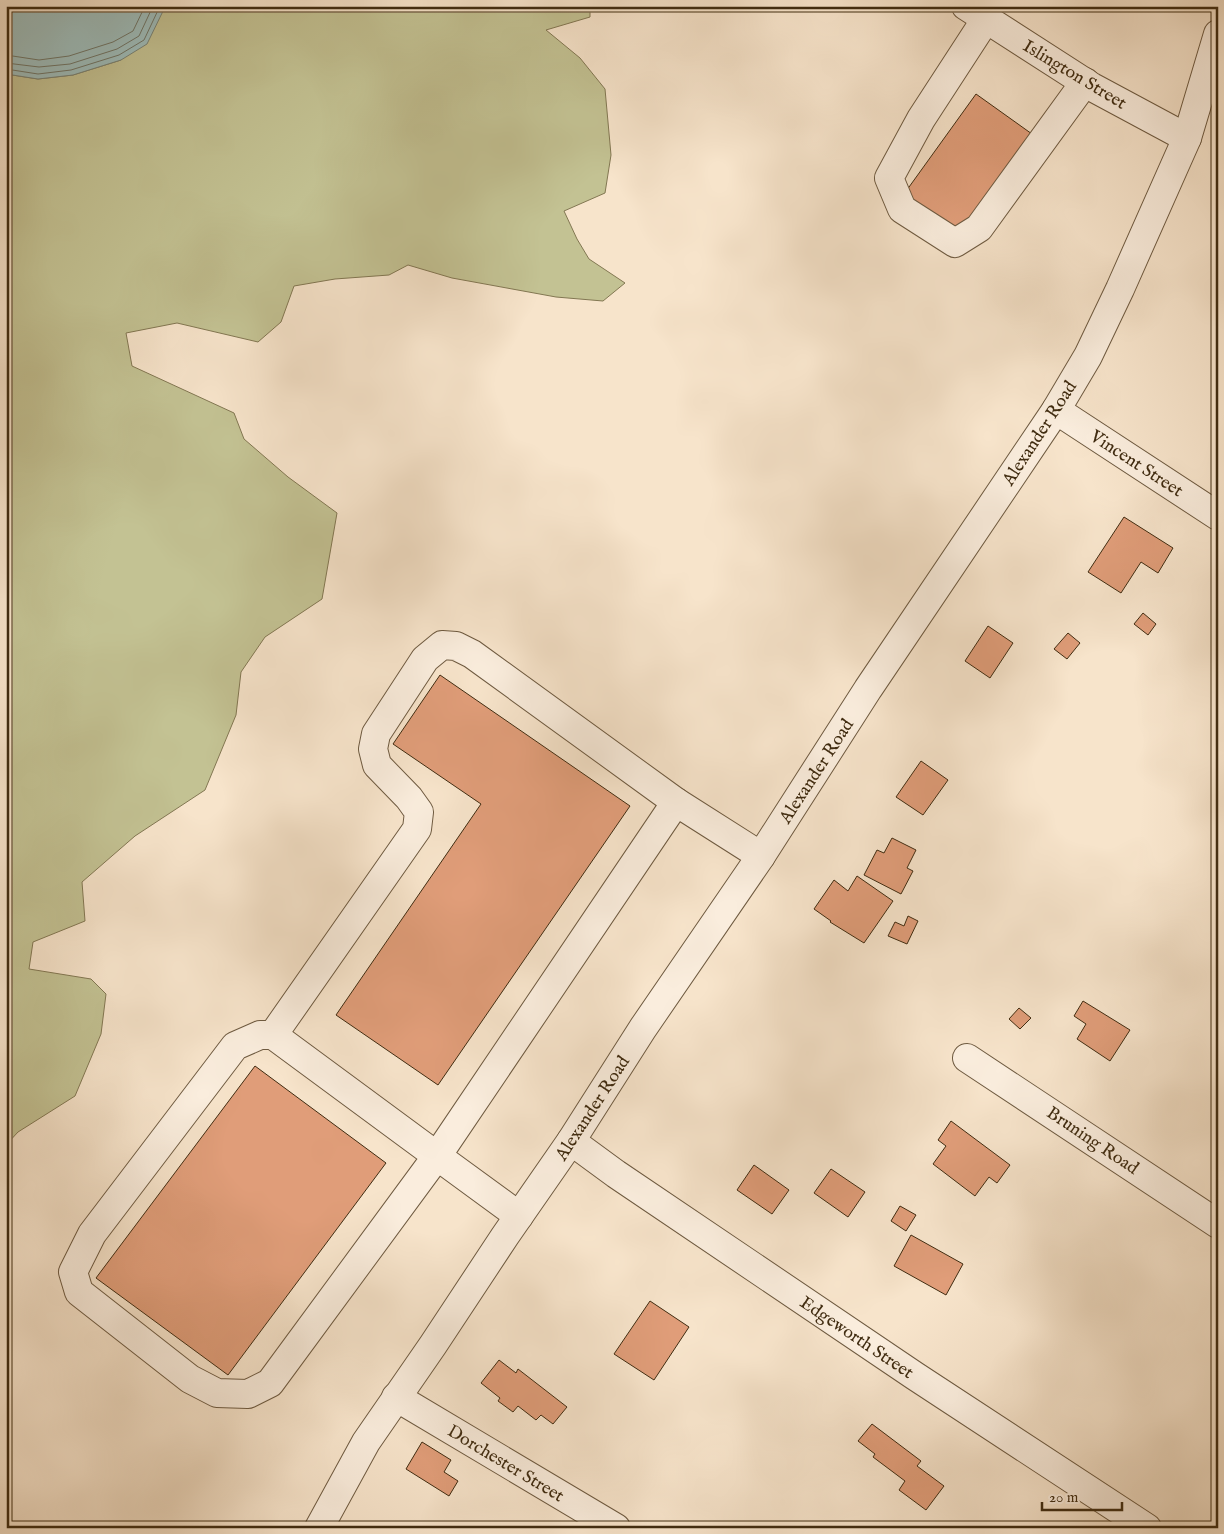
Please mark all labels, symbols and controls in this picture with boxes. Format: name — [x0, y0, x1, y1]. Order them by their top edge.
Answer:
street label: Islington Street — [1018, 35, 1130, 115]
street label: Alexander Road — [997, 377, 1083, 491]
street label: Vincent Street — [1084, 425, 1187, 503]
street label: Alexander Road — [774, 715, 860, 829]
street label: Alexander Road — [550, 1052, 636, 1166]
street label: Bruning Road — [1042, 1102, 1143, 1181]
street label: Edgeworth Street — [795, 1292, 918, 1385]
street label: Dorchester Street — [443, 1420, 568, 1508]
scale bar — [1042, 1479, 1122, 1511]
text: 20 m — [1049, 1488, 1079, 1507]

